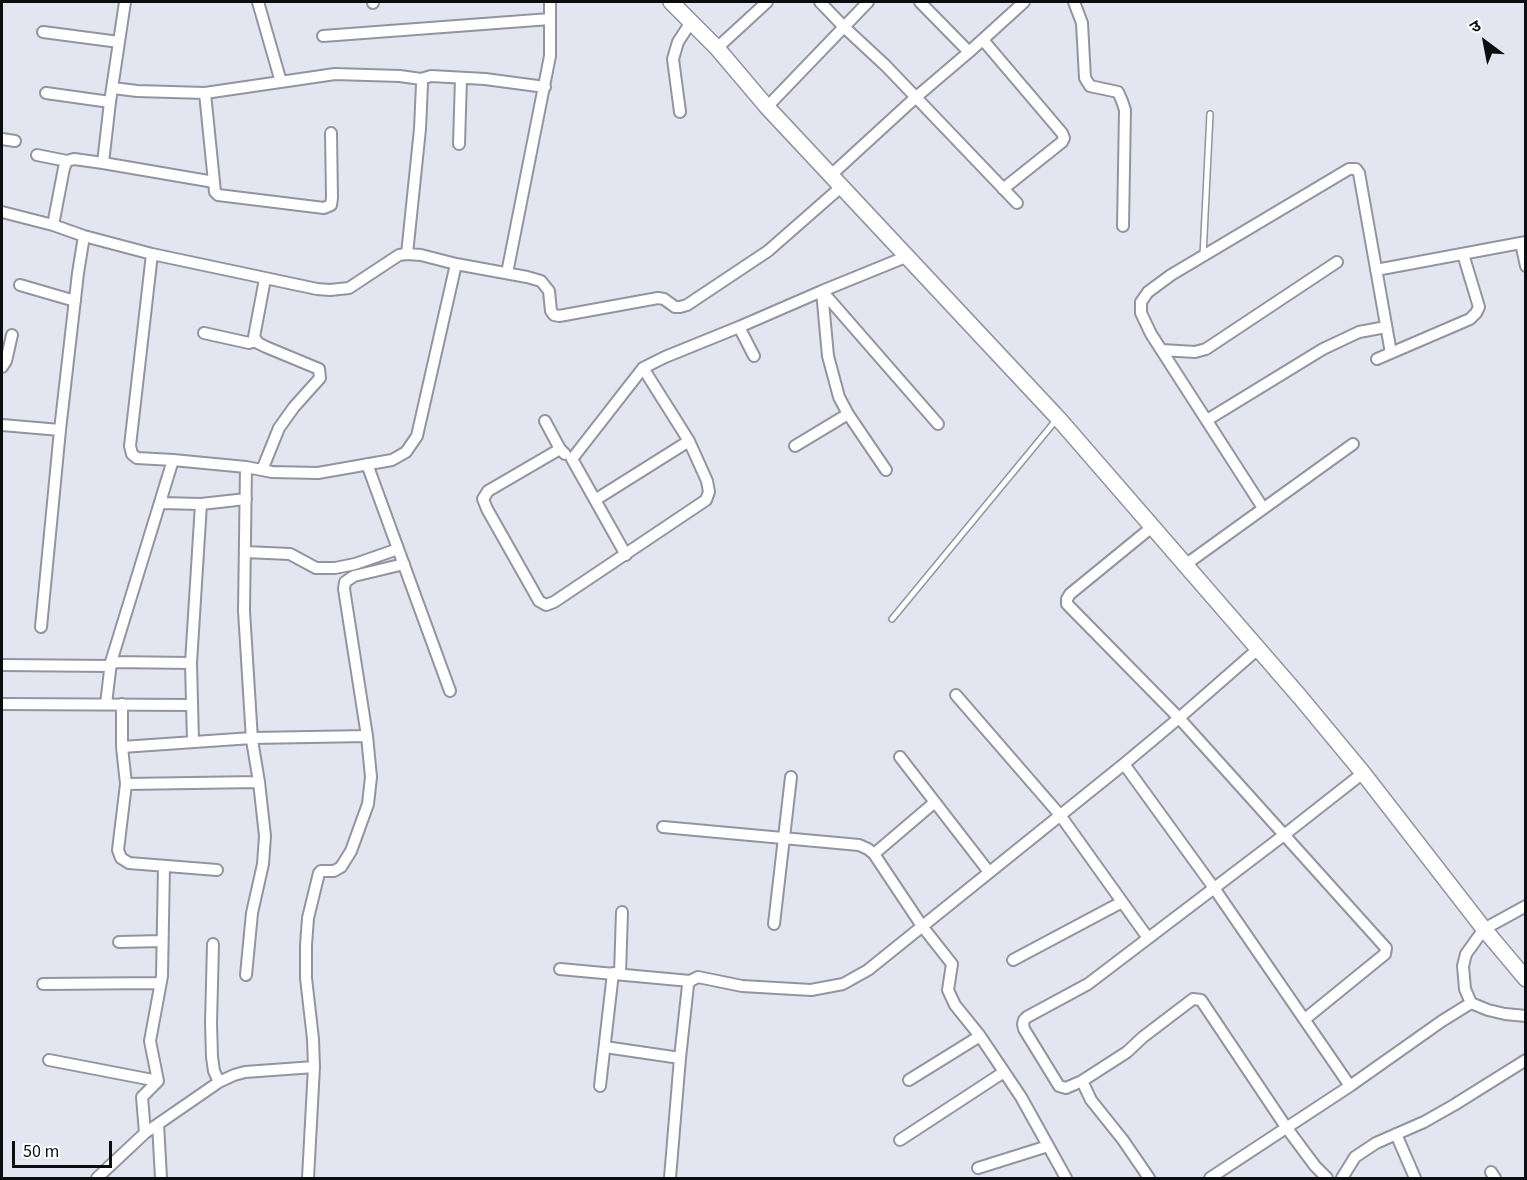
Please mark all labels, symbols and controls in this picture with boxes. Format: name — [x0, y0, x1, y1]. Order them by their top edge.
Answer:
north arrow — [1455, 12, 1515, 72]
text: उ — [1466, 15, 1485, 39]
scale bar — [15, 1129, 116, 1167]
text: 50 m — [23, 1139, 59, 1164]

